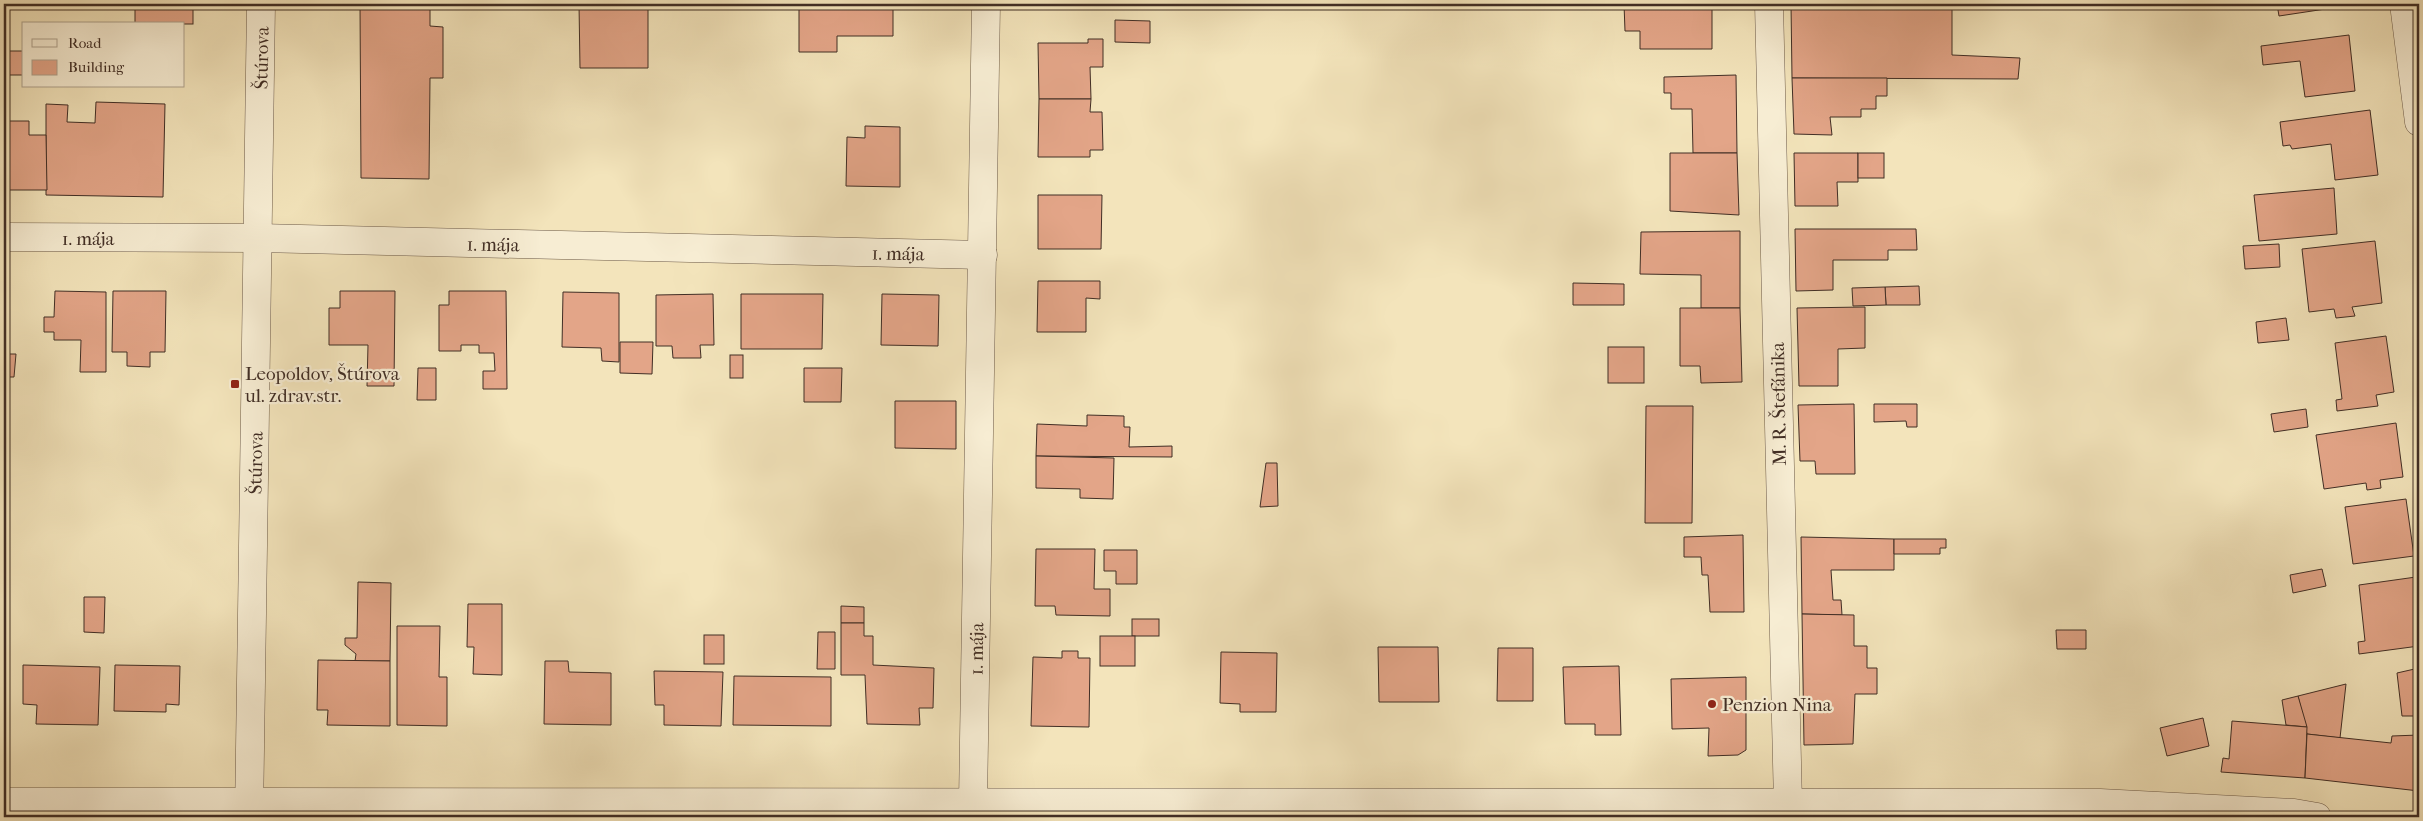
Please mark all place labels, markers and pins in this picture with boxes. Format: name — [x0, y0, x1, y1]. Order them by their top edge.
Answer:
place label: Leopoldov, Štúrova ul. zdrav.str. — [244, 362, 400, 407]
marker: Leopoldov, Štúrova ul. zdrav.str. — [229, 378, 241, 390]
place label: Penzion Nina — [1722, 694, 1832, 716]
marker: Penzion Nina — [1706, 698, 1718, 710]

